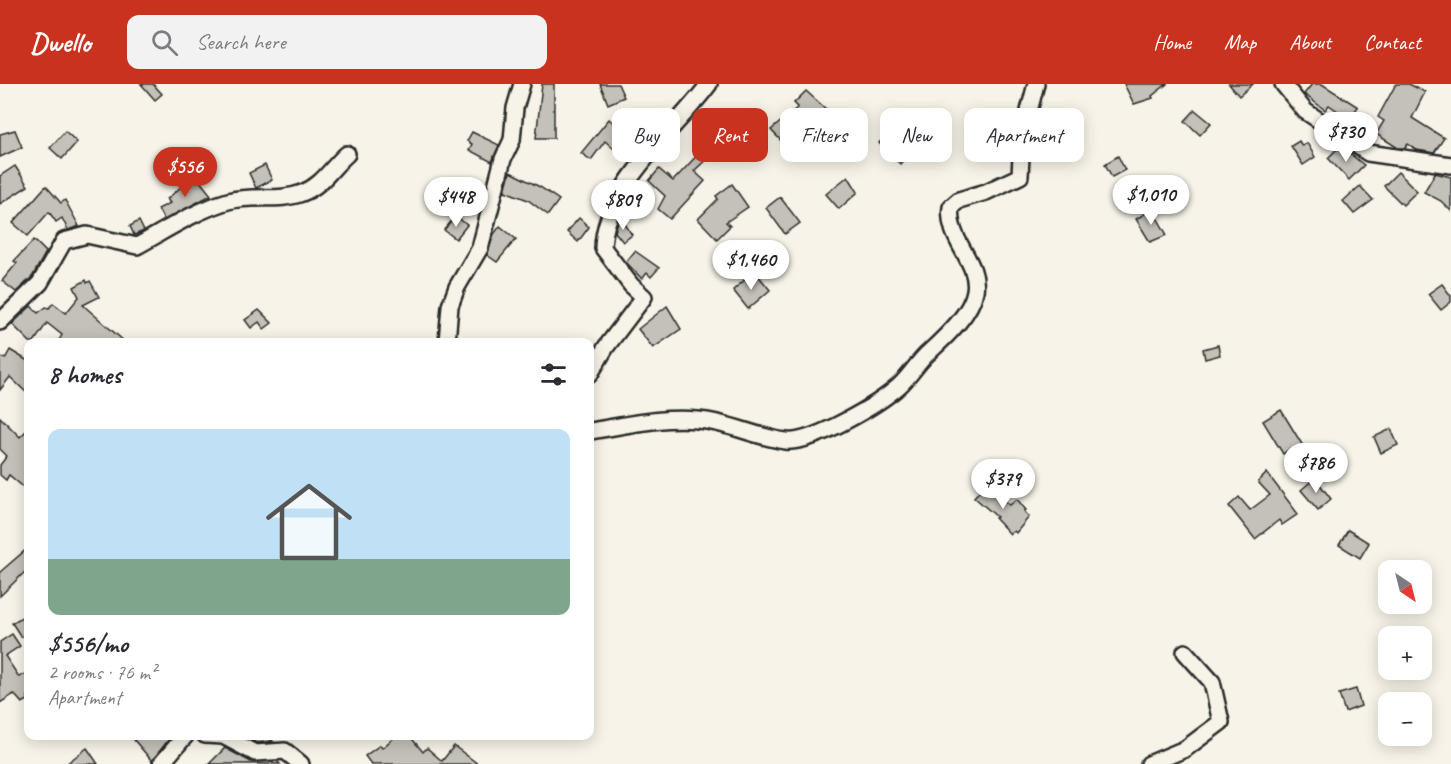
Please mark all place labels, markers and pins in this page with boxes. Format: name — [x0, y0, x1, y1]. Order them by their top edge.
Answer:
pin: $730 — [1310, 112, 1382, 163]
pin: $556 — [149, 147, 221, 198]
pin: $1,010 — [1102, 175, 1200, 226]
pin: $448 — [420, 177, 492, 228]
pin: $809 — [587, 180, 659, 231]
pin: $1,460 — [702, 240, 800, 291]
pin: $786 — [1280, 443, 1352, 494]
pin: $379 — [967, 459, 1039, 510]

